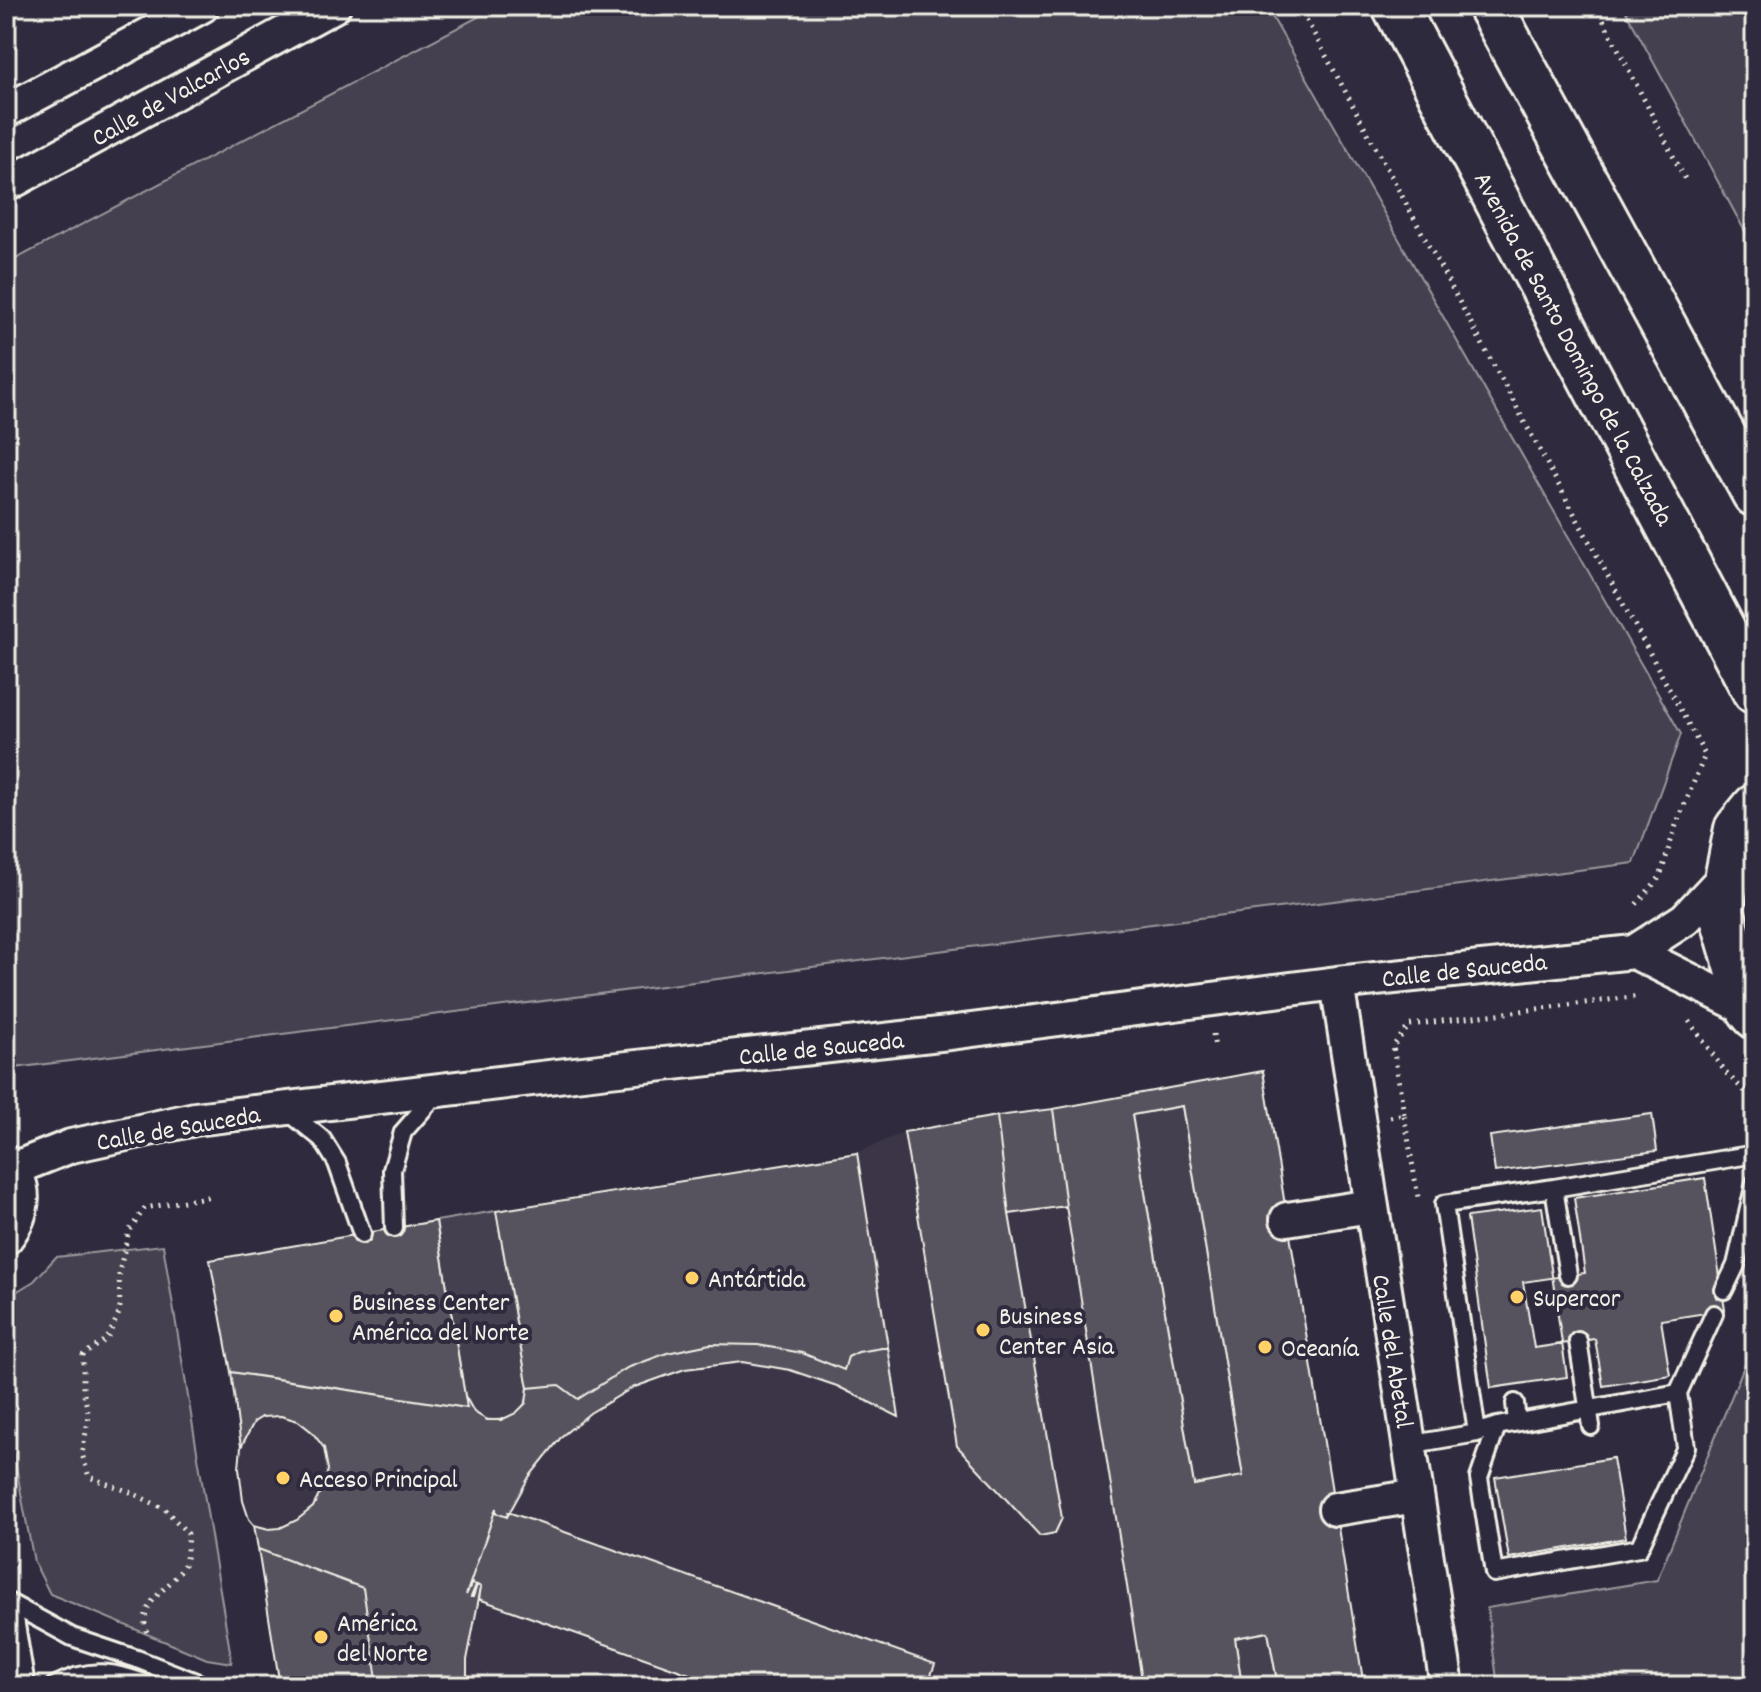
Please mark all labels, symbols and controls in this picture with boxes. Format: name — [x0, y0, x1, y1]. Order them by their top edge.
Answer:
street label: Calle de Valcarlos — [86, 40, 258, 158]
street label: Avenida de Santo Domingo de la Calzada — [1463, 166, 1682, 534]
street label: Calle de Sauceda — [1380, 945, 1549, 1000]
street label: Calle de Sauceda — [737, 1023, 906, 1078]
street label: Calle de Sauceda — [94, 1098, 264, 1163]
place label: Antártida — [708, 1263, 806, 1300]
marker: Antártida — [683, 1269, 701, 1287]
street label: Calle del Abetal — [1360, 1272, 1421, 1431]
place label: Supercor — [1533, 1282, 1621, 1319]
place label: Business Center América del Norte — [352, 1286, 529, 1353]
marker: Supercor — [1508, 1288, 1526, 1306]
place label: Business Center Asia — [999, 1300, 1115, 1367]
marker: Business Center América del Norte — [327, 1307, 345, 1325]
marker: Business Center Asia — [974, 1321, 992, 1339]
place label: Oceanía — [1281, 1332, 1360, 1369]
marker: Oceanía — [1256, 1338, 1274, 1356]
place label: Acceso Principal — [299, 1463, 458, 1500]
marker: Acceso Principal — [274, 1469, 292, 1487]
place label: América del Norte — [337, 1607, 428, 1674]
marker: América del Norte — [312, 1628, 330, 1646]

